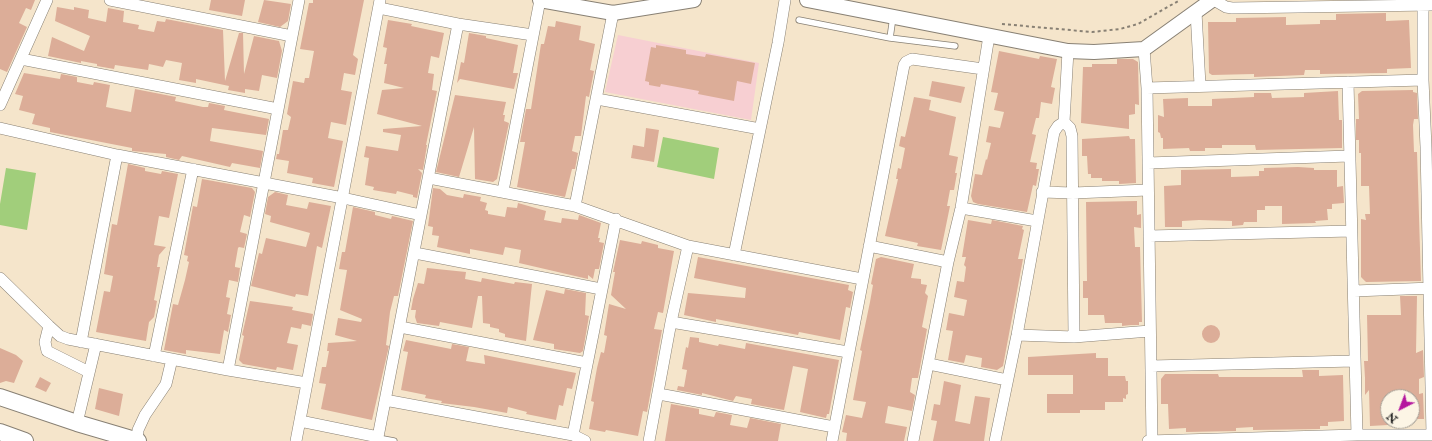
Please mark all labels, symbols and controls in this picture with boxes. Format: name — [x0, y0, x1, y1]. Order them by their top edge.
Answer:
north arrow — [1380, 389, 1420, 429]
text: N — [1384, 409, 1400, 426]

